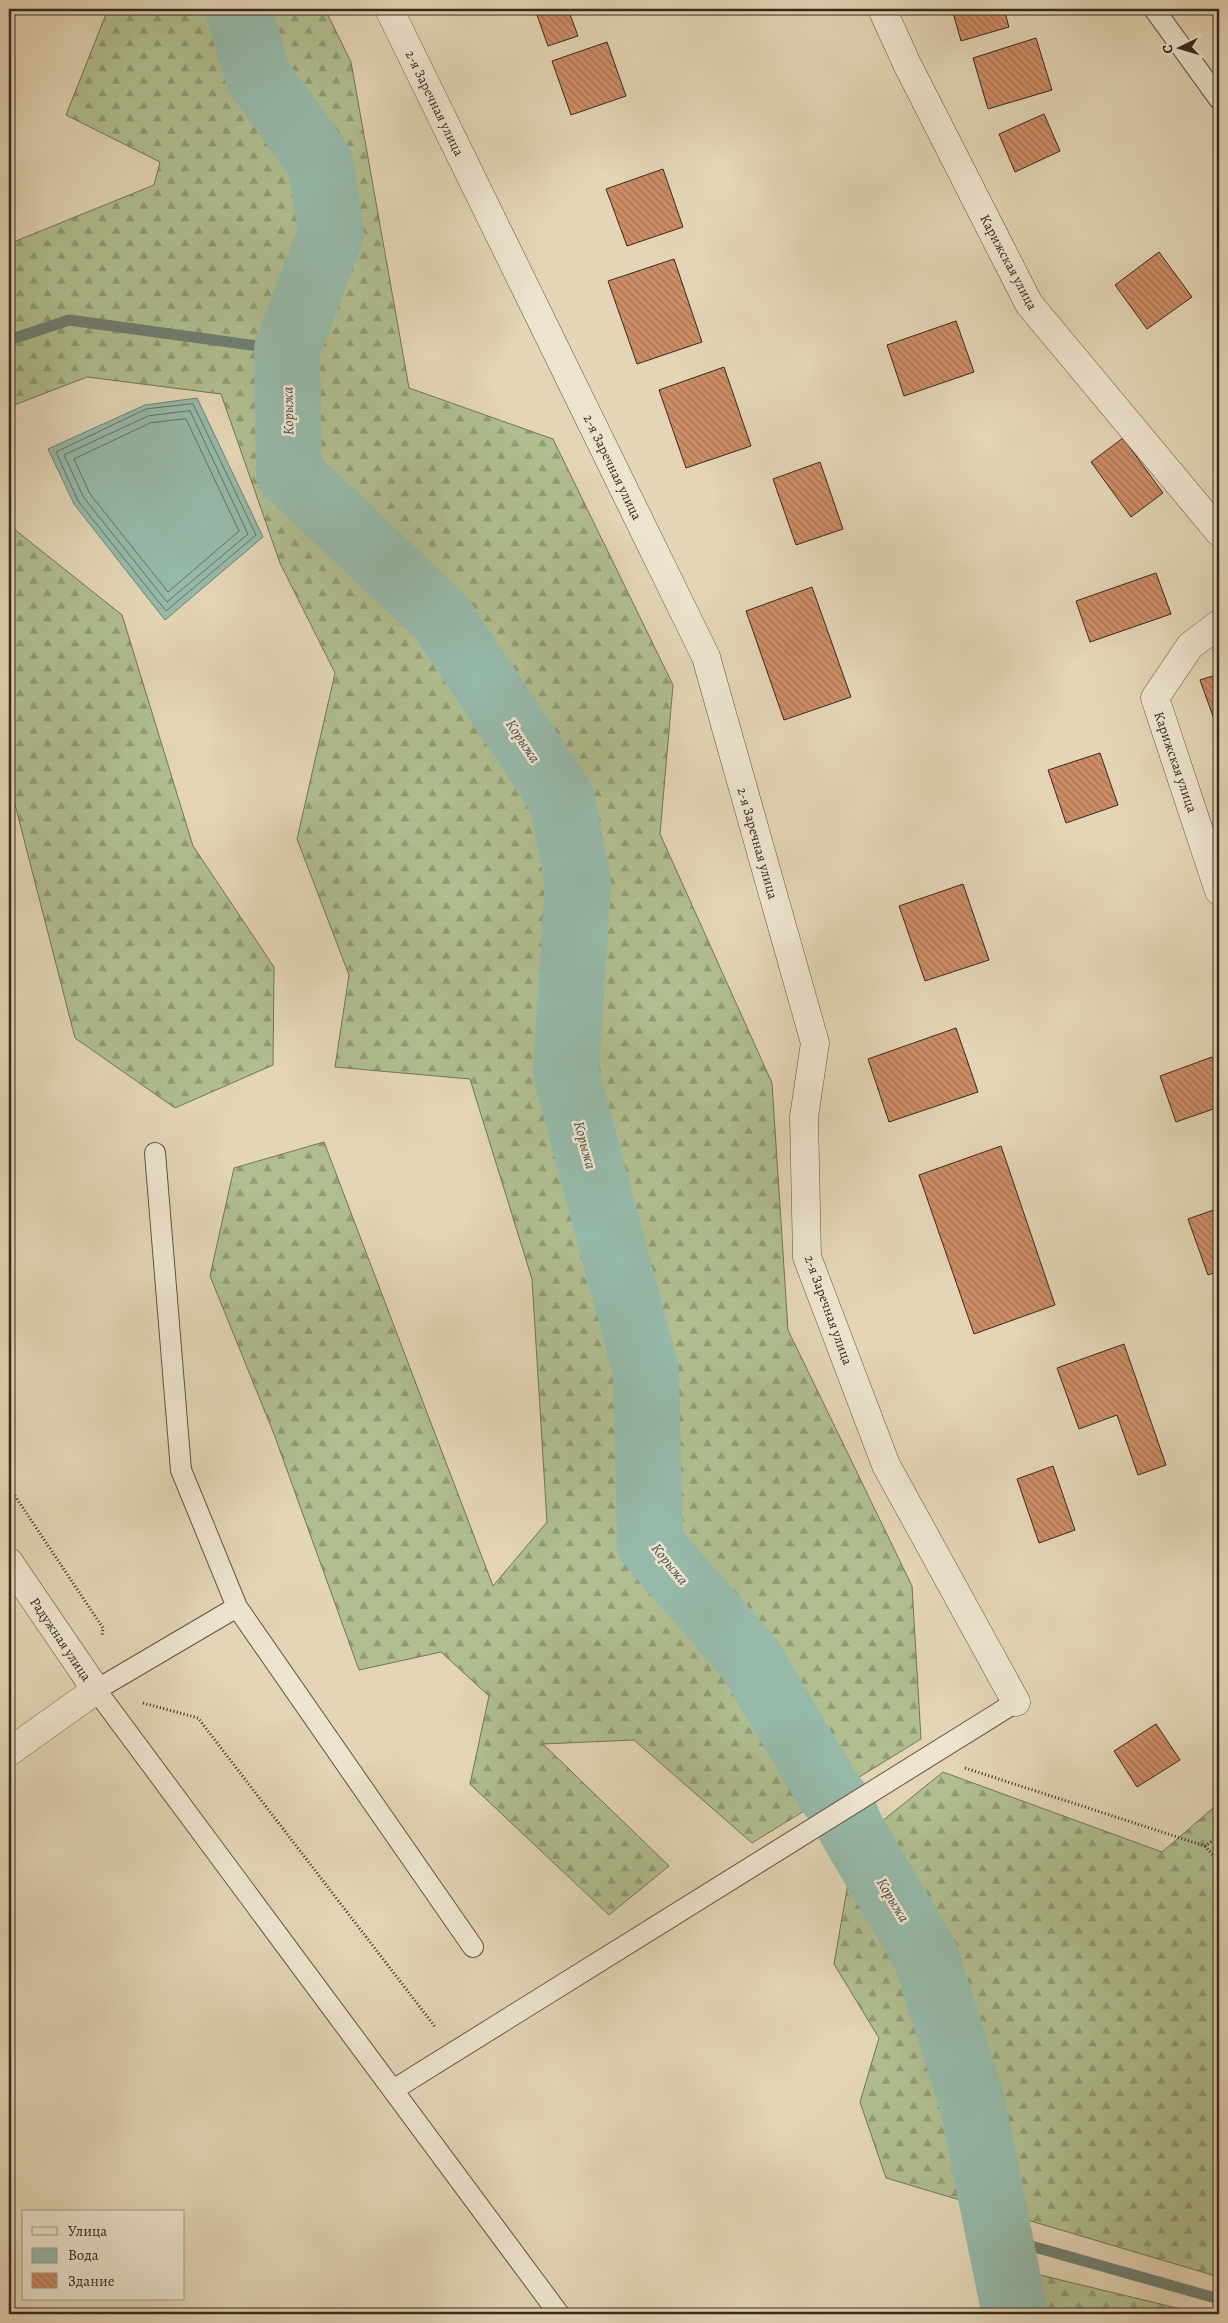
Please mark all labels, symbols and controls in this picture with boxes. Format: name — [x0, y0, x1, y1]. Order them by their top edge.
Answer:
north arrow — [1156, 22, 1206, 72]
text: С — [1158, 44, 1177, 54]
street label: 2-я Заречная улица — [401, 47, 469, 160]
street label: Карижская улица — [975, 211, 1042, 314]
water label: Корыжа — [278, 386, 298, 436]
street label: 2-я Заречная улица — [579, 411, 647, 524]
street label: Карижская улица — [1149, 709, 1202, 816]
water label: Корыжа — [501, 715, 545, 767]
street label: 2-я Заречная улица — [732, 785, 783, 902]
water label: Корыжа — [569, 1119, 601, 1171]
street label: 2-я Заречная улица — [800, 1253, 857, 1368]
water label: Корыжа — [647, 1539, 693, 1589]
street label: Радужная улица — [25, 1594, 96, 1685]
water label: Корыжа — [872, 1874, 914, 1926]
legend — [22, 2210, 185, 2300]
text: Улица — [68, 2221, 107, 2241]
text: Вода — [68, 2245, 99, 2265]
text: Здание — [68, 2271, 115, 2291]

